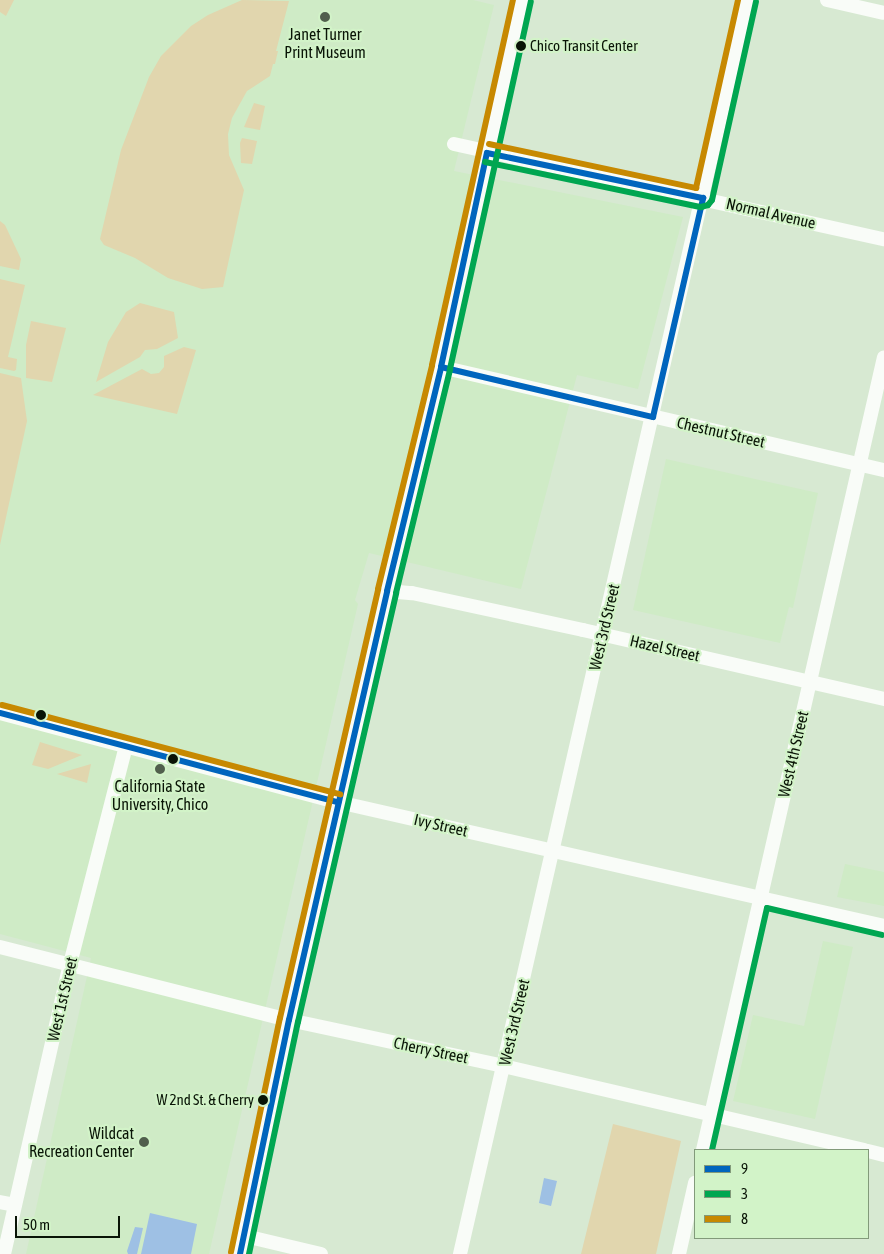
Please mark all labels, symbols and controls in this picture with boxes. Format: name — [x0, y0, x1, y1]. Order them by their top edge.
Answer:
marker: Janet Turner Print Museum — [319, 11, 331, 23]
place label: Janet Turner Print Museum — [284, 24, 366, 62]
place label: Chico Transit Center — [530, 37, 638, 55]
marker: Chico Transit Center — [516, 41, 526, 51]
street label: Normal Avenue — [724, 193, 818, 233]
street label: Chestnut Street — [675, 413, 767, 451]
street label: West 3rd Street — [585, 582, 623, 672]
street label: Hazel Street — [628, 631, 702, 665]
street label: West 4th Street — [774, 709, 812, 799]
unlabelled marker — [36, 710, 46, 720]
unlabelled marker — [168, 754, 178, 764]
marker: California State University, Chico — [154, 763, 166, 775]
place label: California State University, Chico — [112, 776, 208, 814]
street label: Ivy Street — [412, 810, 470, 840]
street label: West 1st Street — [43, 955, 81, 1043]
street label: West 3rd Street — [495, 977, 533, 1067]
street label: Cherry Street — [392, 1033, 470, 1067]
place label: W 2nd St. & Cherry — [157, 1091, 254, 1109]
marker: W 2nd St. & Cherry — [258, 1095, 268, 1105]
place label: Wildcat Recreation Center — [29, 1123, 134, 1161]
marker: Wildcat Recreation Center — [138, 1136, 150, 1148]
legend — [694, 1149, 869, 1239]
text: 9 — [741, 1160, 748, 1177]
text: 3 — [741, 1185, 748, 1202]
scale bar — [18, 1206, 122, 1238]
text: 8 — [741, 1210, 748, 1227]
text: 50 m — [23, 1216, 50, 1233]

